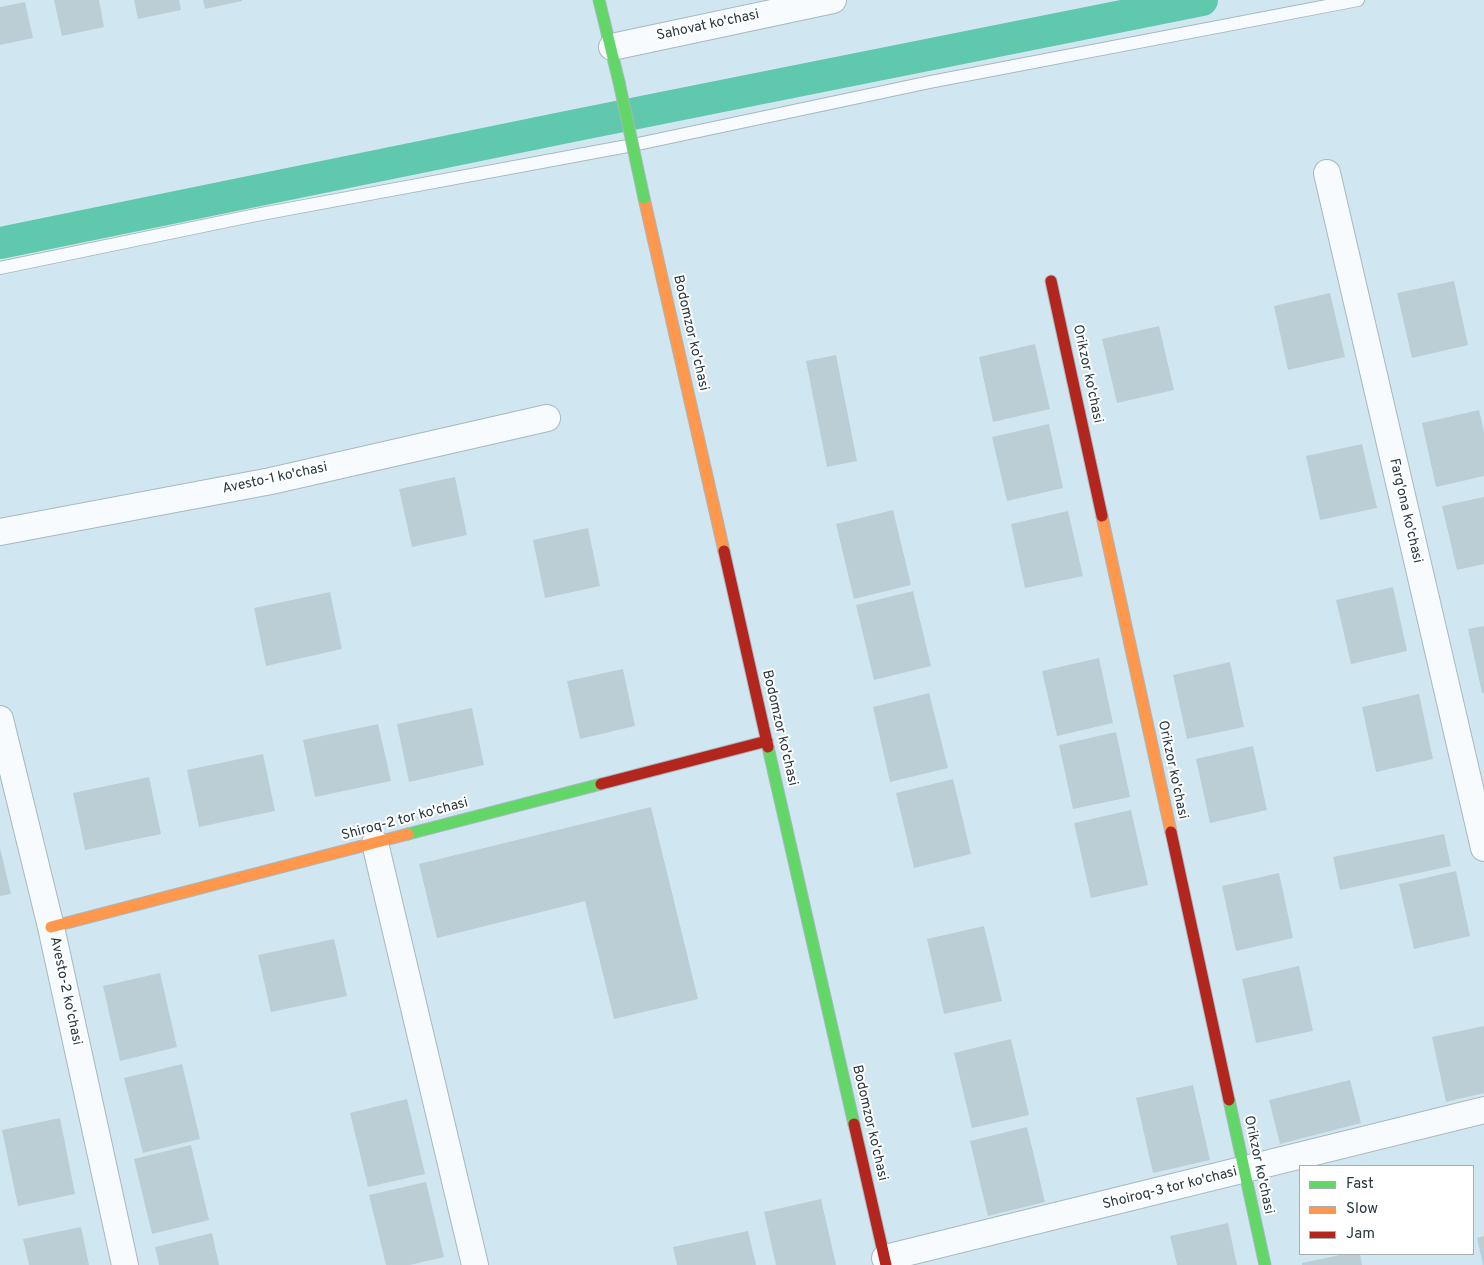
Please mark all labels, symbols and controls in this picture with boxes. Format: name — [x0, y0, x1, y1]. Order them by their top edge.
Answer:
street label: Sahovat ko'chasi — [655, 7, 761, 45]
street label: Bodomzor ko'chasi — [668, 273, 712, 393]
street label: Orikzor ko'chasi — [1068, 323, 1106, 425]
street label: Farg'ona ko'chasi — [1385, 457, 1425, 565]
street label: Avesto-1 ko'chasi — [221, 460, 329, 498]
street label: Bodomzor ko'chasi — [757, 668, 801, 788]
street label: Orikzor ko'chasi — [1153, 719, 1191, 821]
street label: Shiroq-2 tor ko'chasi — [340, 795, 470, 845]
street label: Avesto-2 ko'chasi — [45, 935, 85, 1047]
street label: Bodomzor ko'chasi — [847, 1063, 891, 1183]
street label: Orikzor ko'chasi — [1239, 1114, 1277, 1216]
street label: Shoiroq-3 tor ko'chasi — [1101, 1164, 1239, 1214]
legend — [1299, 1165, 1474, 1255]
text: Fast — [1346, 1175, 1374, 1194]
text: Slow — [1346, 1200, 1378, 1219]
text: Jam — [1346, 1225, 1375, 1244]

